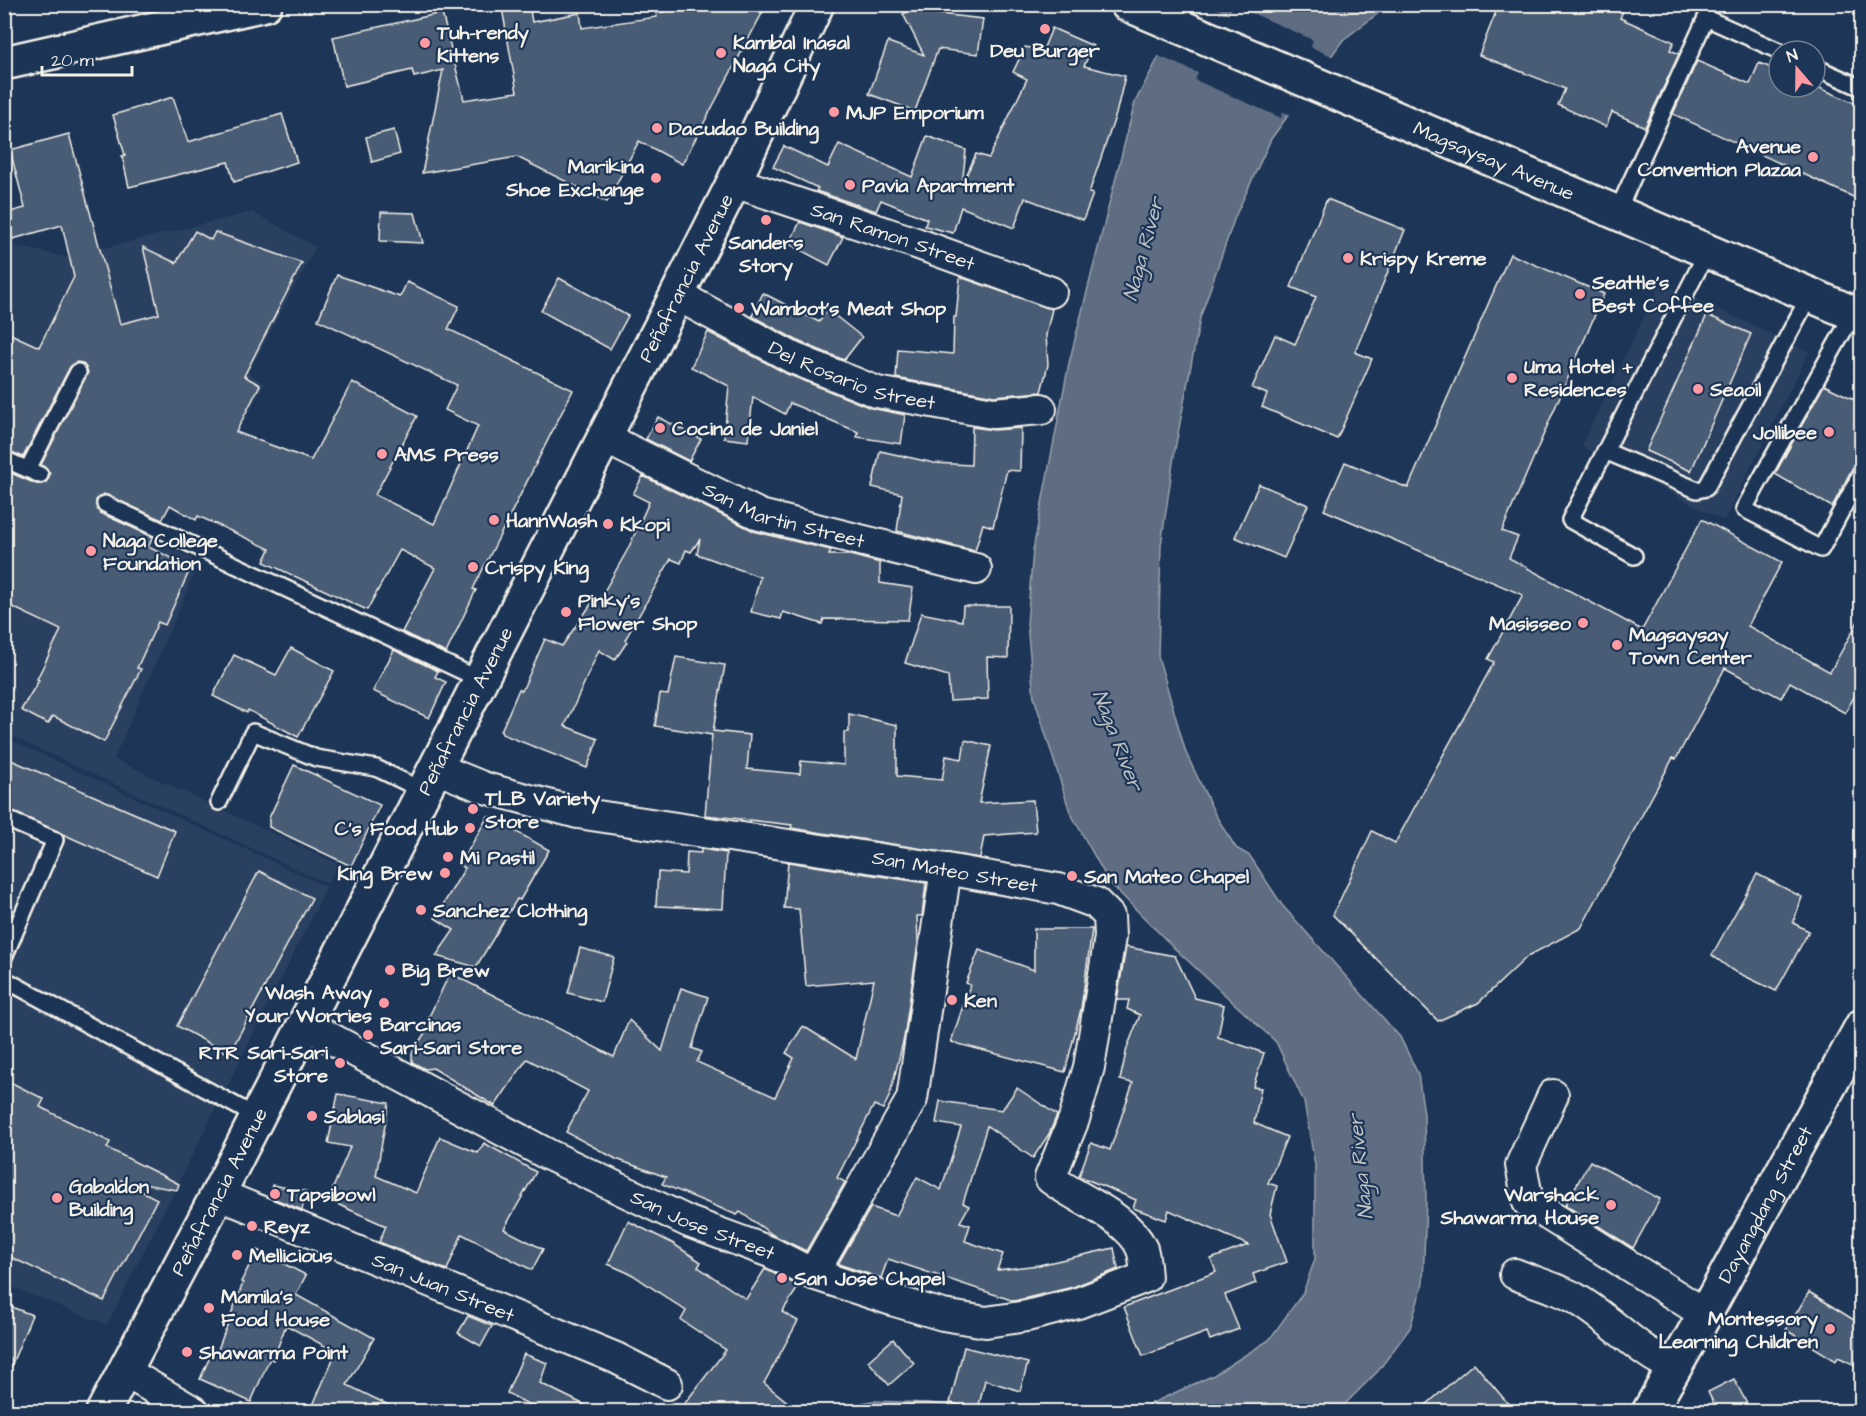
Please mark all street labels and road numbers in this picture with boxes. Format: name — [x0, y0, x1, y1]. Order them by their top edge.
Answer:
street label: Magsaysay Avenue — [1409, 115, 1579, 208]
street label: Peñafrancia Avenue — [632, 189, 741, 368]
street label: San Ramon Street — [807, 196, 979, 278]
street label: Del Rosario Street — [763, 334, 938, 417]
street label: San Martin Street — [698, 476, 868, 556]
street label: Peñafrancia Avenue — [411, 622, 520, 800]
street label: San Mateo Street — [870, 844, 1040, 900]
street label: Peñafrancia Avenue — [164, 1103, 275, 1281]
street label: Dayangdang Street — [1712, 1121, 1820, 1288]
street label: San Jose Street — [626, 1183, 780, 1267]
street label: San Juan Street — [368, 1246, 519, 1330]

